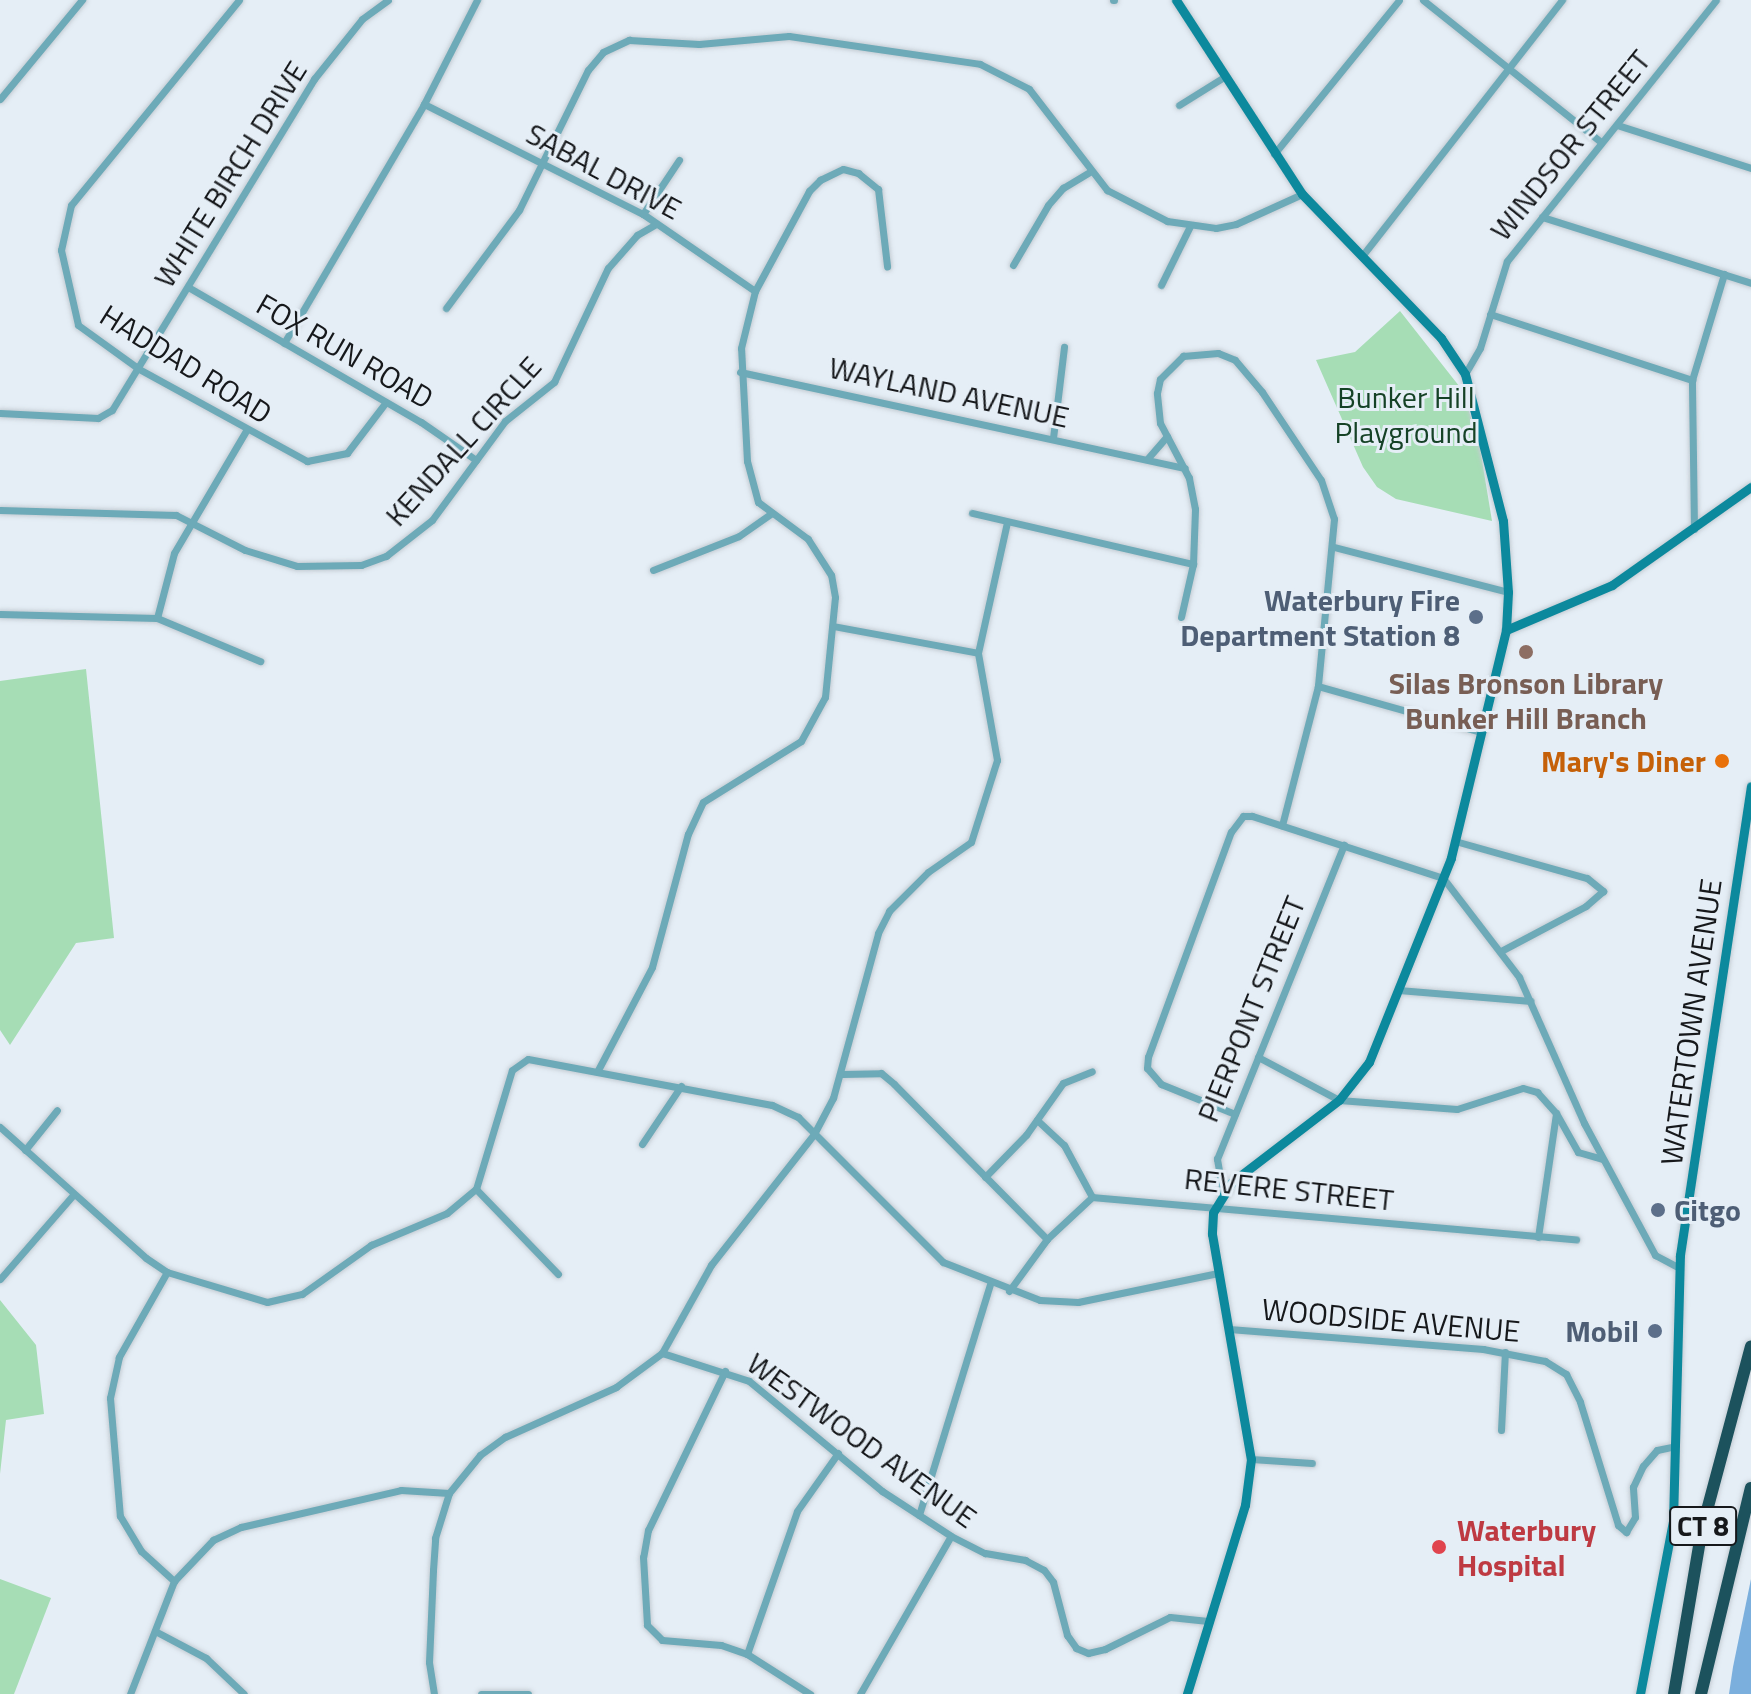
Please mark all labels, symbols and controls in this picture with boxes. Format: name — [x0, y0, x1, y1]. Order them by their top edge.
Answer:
street label: WINDSOR STREET — [1482, 43, 1658, 247]
street label: WHITE BIRCH DRIVE — [146, 54, 314, 294]
street label: SABAL DRIVE — [520, 115, 688, 227]
street label: FOX RUN ROAD — [250, 286, 440, 416]
street label: HADDAD ROAD — [94, 297, 278, 431]
street label: KENDALL CIRCLE — [378, 349, 548, 533]
street label: WAYLAND AVENUE — [826, 349, 1072, 435]
park label: Bunker Hill Playground — [1334, 379, 1478, 450]
place label: Waterbury Fire Department Station 8 — [1180, 582, 1460, 652]
marker: Waterbury Fire Department Station 8 — [1467, 608, 1485, 626]
marker: Silas Bronson Library Bunker Hill Branch — [1517, 643, 1535, 661]
place label: Silas Bronson Library Bunker Hill Branch — [1389, 665, 1663, 736]
place label: Mary's Diner — [1541, 743, 1706, 779]
marker: Mary's Diner — [1713, 752, 1731, 770]
street label: WATERTOWN AVENUE — [1653, 877, 1729, 1167]
street label: PIERPONT STREET — [1189, 891, 1313, 1127]
street label: REVERE STREET — [1183, 1160, 1395, 1218]
place label: Citgo — [1674, 1192, 1741, 1228]
marker: Citgo — [1649, 1201, 1667, 1219]
street label: WOODSIDE AVENUE — [1260, 1291, 1522, 1349]
place label: Mobil — [1565, 1313, 1639, 1349]
marker: Mobil — [1646, 1322, 1664, 1340]
street label: WESTWOOD AVENUE — [740, 1345, 984, 1535]
road number: CT 8 — [1669, 1502, 1737, 1550]
place label: Waterbury Hospital — [1457, 1512, 1596, 1582]
marker: Waterbury Hospital — [1428, 1536, 1450, 1558]

